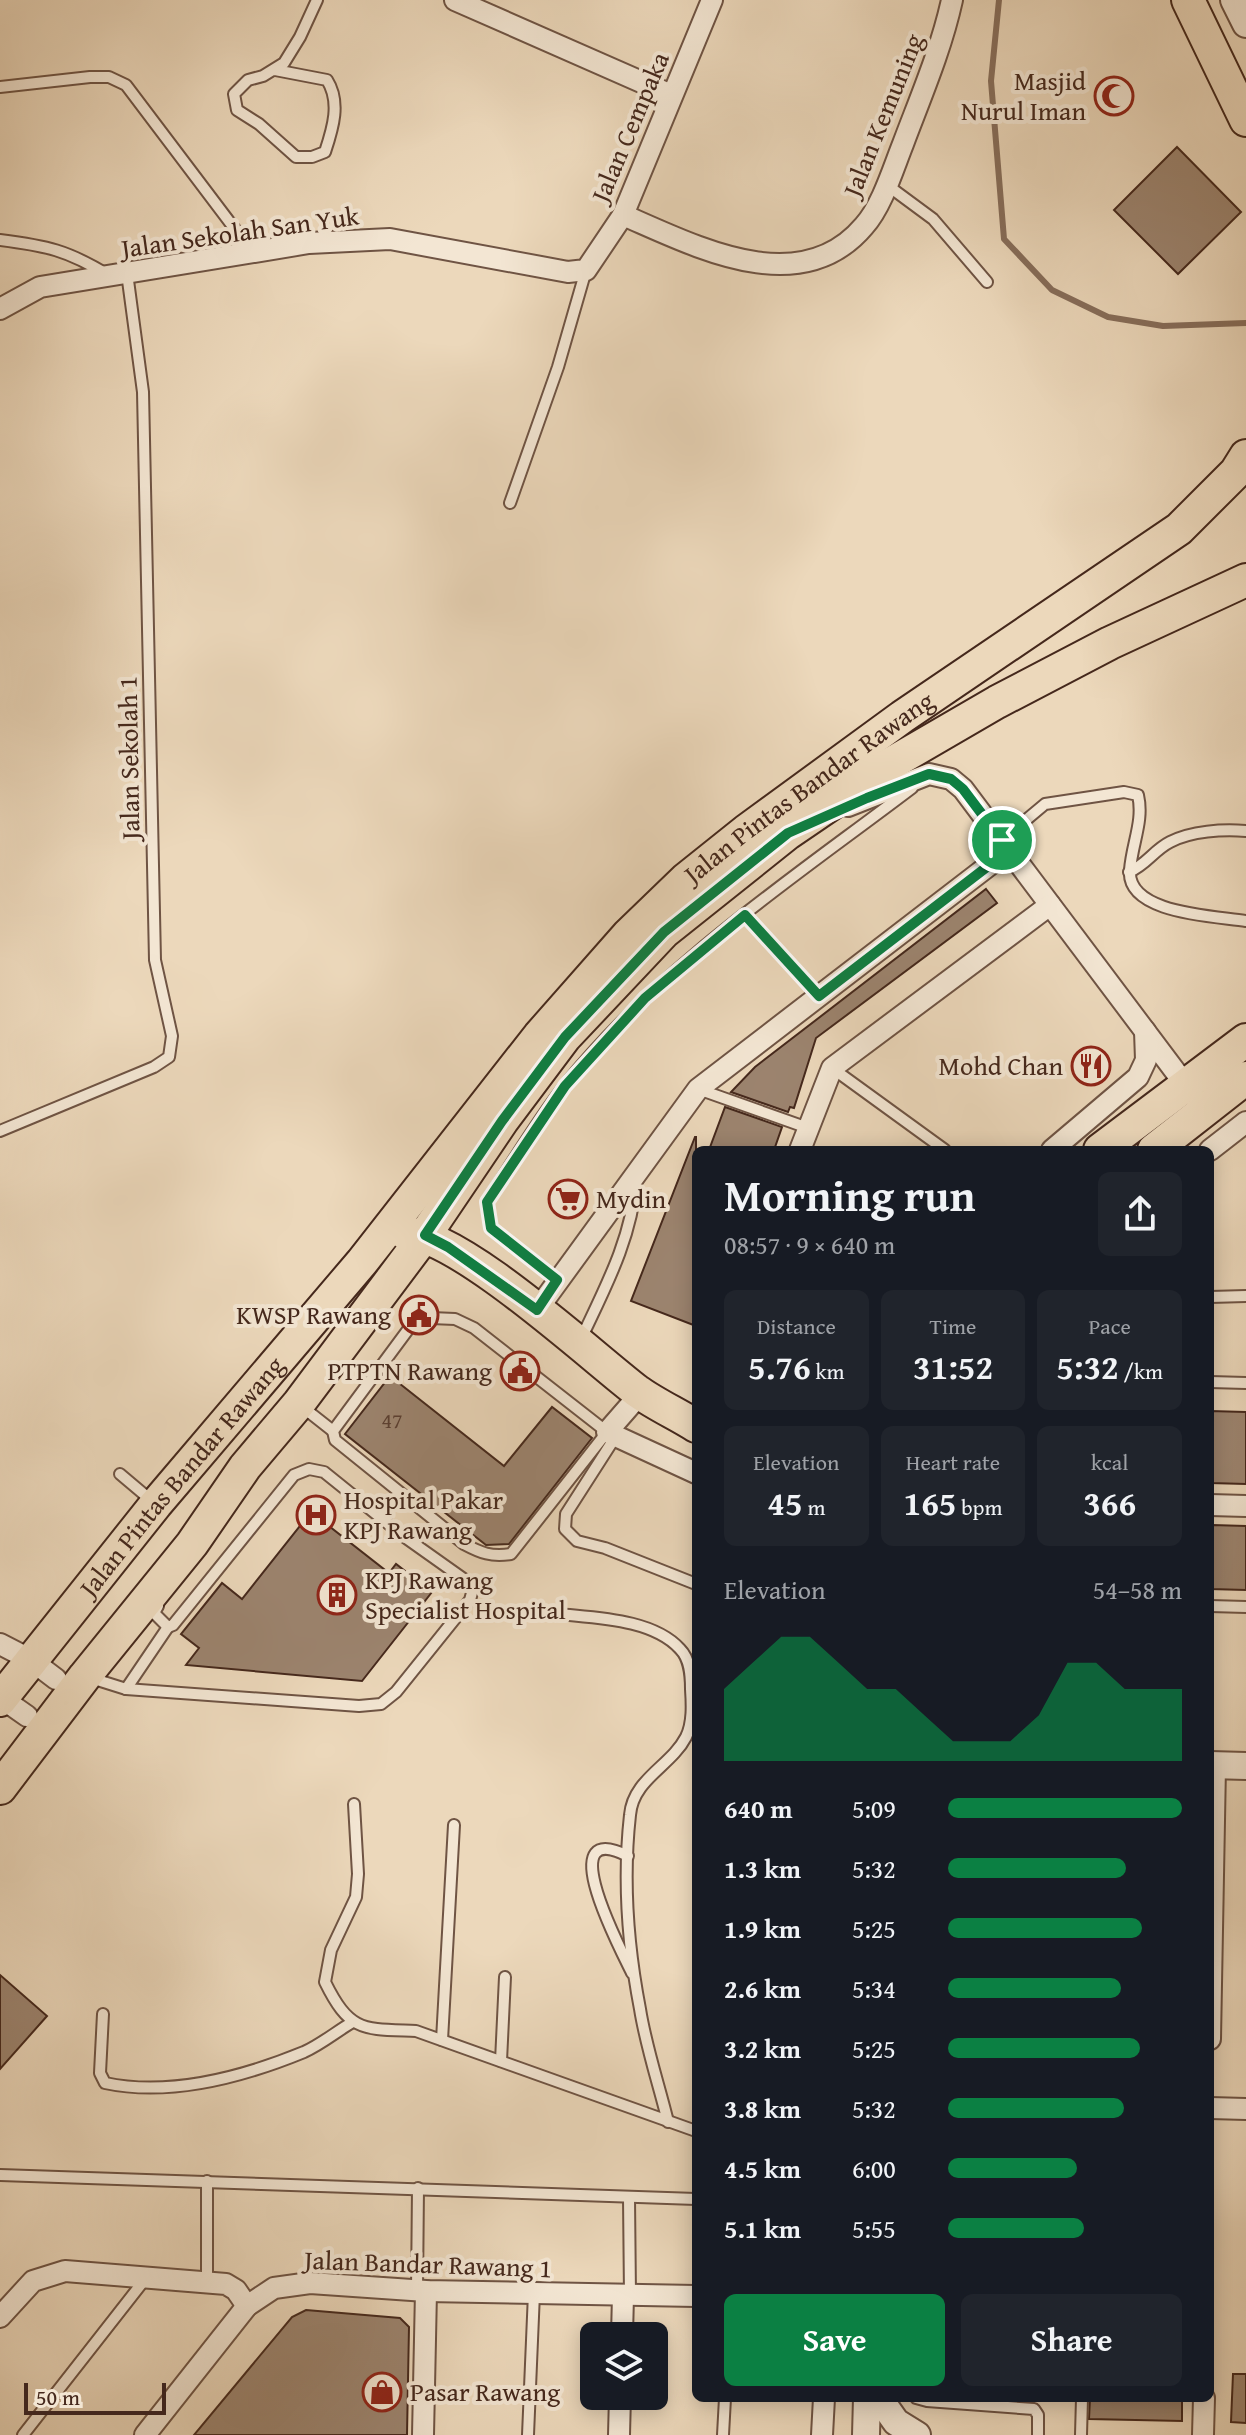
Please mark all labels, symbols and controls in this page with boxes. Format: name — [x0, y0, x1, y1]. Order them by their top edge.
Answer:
street label: Jalan Kemuning — [831, 27, 933, 205]
street label: Jalan Cempaka — [579, 45, 679, 211]
place label: Masjid Nurul Iman — [961, 61, 1086, 130]
mosque icon: Masjid Nurul Iman — [1093, 75, 1135, 117]
street label: Jalan Sekolah San Yuk — [116, 195, 362, 268]
street label: Jalan Sekolah 1 — [108, 676, 149, 843]
street label: Jalan Pintas Bandar Rawang — [673, 681, 942, 895]
pin — [968, 806, 1036, 874]
icon: arrive — [980, 818, 1024, 862]
restaurant icon: Mohd Chan — [1070, 1045, 1112, 1087]
place label: Mohd Chan — [939, 1046, 1063, 1085]
text: Morning run — [724, 1163, 975, 1227]
button: share — [1098, 1172, 1182, 1256]
supermarket icon: Mydin — [547, 1178, 589, 1220]
place label: Mydin — [596, 1179, 666, 1218]
text: 08:57 · 9 × 640 m — [724, 1225, 895, 1264]
public building icon: KWSP Rawang — [398, 1294, 440, 1336]
place label: KWSP Rawang — [236, 1295, 391, 1334]
text: Distance — [757, 1310, 836, 1342]
text: Time — [930, 1310, 976, 1342]
text: Pace — [1089, 1310, 1131, 1342]
text: 5.76 — [748, 1342, 811, 1391]
text: 31:52 — [913, 1342, 993, 1391]
text: 5:32 — [1056, 1342, 1119, 1391]
street label: Jalan Pintas Bandar Rawang — [67, 1347, 293, 1607]
public building icon: PTPTN Rawang — [499, 1350, 541, 1392]
place label: PTPTN Rawang — [327, 1351, 492, 1390]
text: km — [811, 1355, 845, 1387]
text: /km — [1119, 1355, 1163, 1387]
house number: 47 — [381, 1404, 403, 1436]
text: Elevation — [753, 1446, 839, 1478]
text: Heart rate — [906, 1446, 1000, 1478]
text: kcal — [1091, 1446, 1128, 1478]
text: 45 — [767, 1478, 803, 1527]
text: 165 — [904, 1478, 956, 1527]
text: 366 — [1083, 1478, 1136, 1527]
place label: Hospital Pakar KPJ Rawang — [344, 1480, 503, 1549]
text: m — [803, 1491, 825, 1523]
text: bpm — [956, 1491, 1002, 1523]
hospital icon: Hospital Pakar KPJ Rawang — [295, 1494, 337, 1536]
place label: KPJ Rawang Specialist Hospital — [365, 1560, 566, 1629]
text: Elevation — [724, 1570, 826, 1609]
text: 54–58 m — [1093, 1570, 1182, 1609]
building icon: KPJ Rawang Specialist Hospital — [316, 1574, 358, 1616]
text: 640 m — [724, 1789, 792, 1828]
text: 5:09 — [852, 1789, 896, 1828]
text: 1.3 km — [724, 1849, 801, 1888]
text: 5:32 — [852, 1849, 896, 1888]
text: 1.9 km — [724, 1909, 801, 1948]
text: 5:25 — [852, 1909, 896, 1948]
text: 2.6 km — [724, 1969, 801, 2008]
text: 5:34 — [852, 1969, 896, 2008]
text: 3.2 km — [724, 2029, 801, 2068]
text: 5:25 — [852, 2029, 896, 2068]
text: 3.8 km — [724, 2089, 801, 2128]
text: 5:32 — [852, 2089, 896, 2128]
text: 4.5 km — [724, 2149, 801, 2188]
text: 6:00 — [852, 2149, 896, 2188]
text: 5.1 km — [724, 2209, 801, 2248]
text: 5:55 — [852, 2209, 896, 2248]
street label: Jalan Bandar Rawang 1 — [301, 2240, 552, 2287]
button: Save — [724, 2294, 945, 2386]
button: Share — [961, 2294, 1182, 2386]
map controls — [580, 2322, 668, 2410]
button: layers — [580, 2322, 668, 2410]
shop icon: Pasar Rawang — [361, 2371, 403, 2413]
place label: Pasar Rawang — [410, 2372, 560, 2411]
scale bar — [24, 2379, 166, 2415]
text: 50 m — [36, 2381, 80, 2413]

